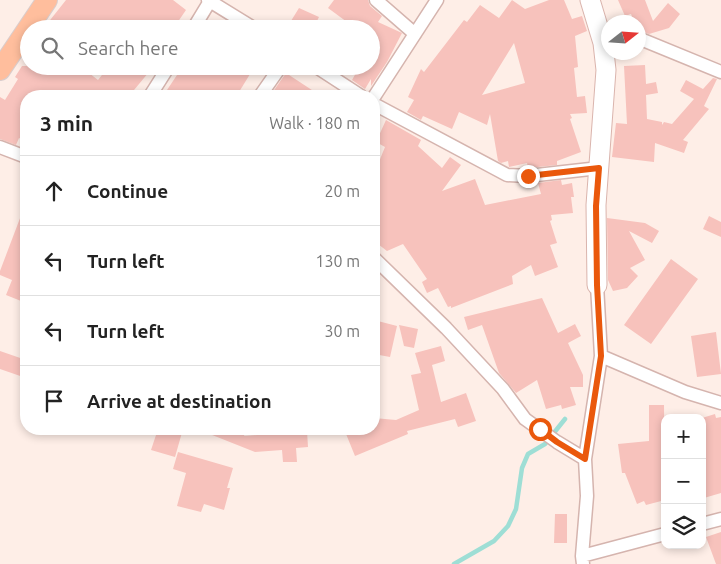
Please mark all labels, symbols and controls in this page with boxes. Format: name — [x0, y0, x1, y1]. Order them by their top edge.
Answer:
north arrow — [601, 15, 646, 60]
search box — [20, 20, 380, 75]
icon: search — [38, 34, 66, 62]
text: Search here — [78, 37, 178, 59]
text: 3 min — [40, 111, 93, 135]
text: Walk · 180 m — [269, 114, 360, 132]
route end — [517, 165, 540, 188]
icon: ahead — [40, 177, 68, 205]
text: Continue — [87, 180, 168, 202]
text: 20 m — [324, 182, 360, 200]
icon: left — [40, 247, 68, 275]
text: Turn left — [87, 250, 165, 272]
text: 130 m — [315, 252, 360, 270]
icon: left — [40, 317, 68, 345]
text: Turn left — [87, 320, 165, 342]
text: 30 m — [324, 322, 360, 340]
icon: arrive — [40, 387, 68, 415]
text: Arrive at destination — [87, 390, 272, 412]
map controls — [661, 414, 706, 549]
button: + — [661, 414, 706, 459]
route start — [529, 418, 552, 441]
button: − — [661, 459, 706, 504]
button: layers — [661, 504, 706, 549]

